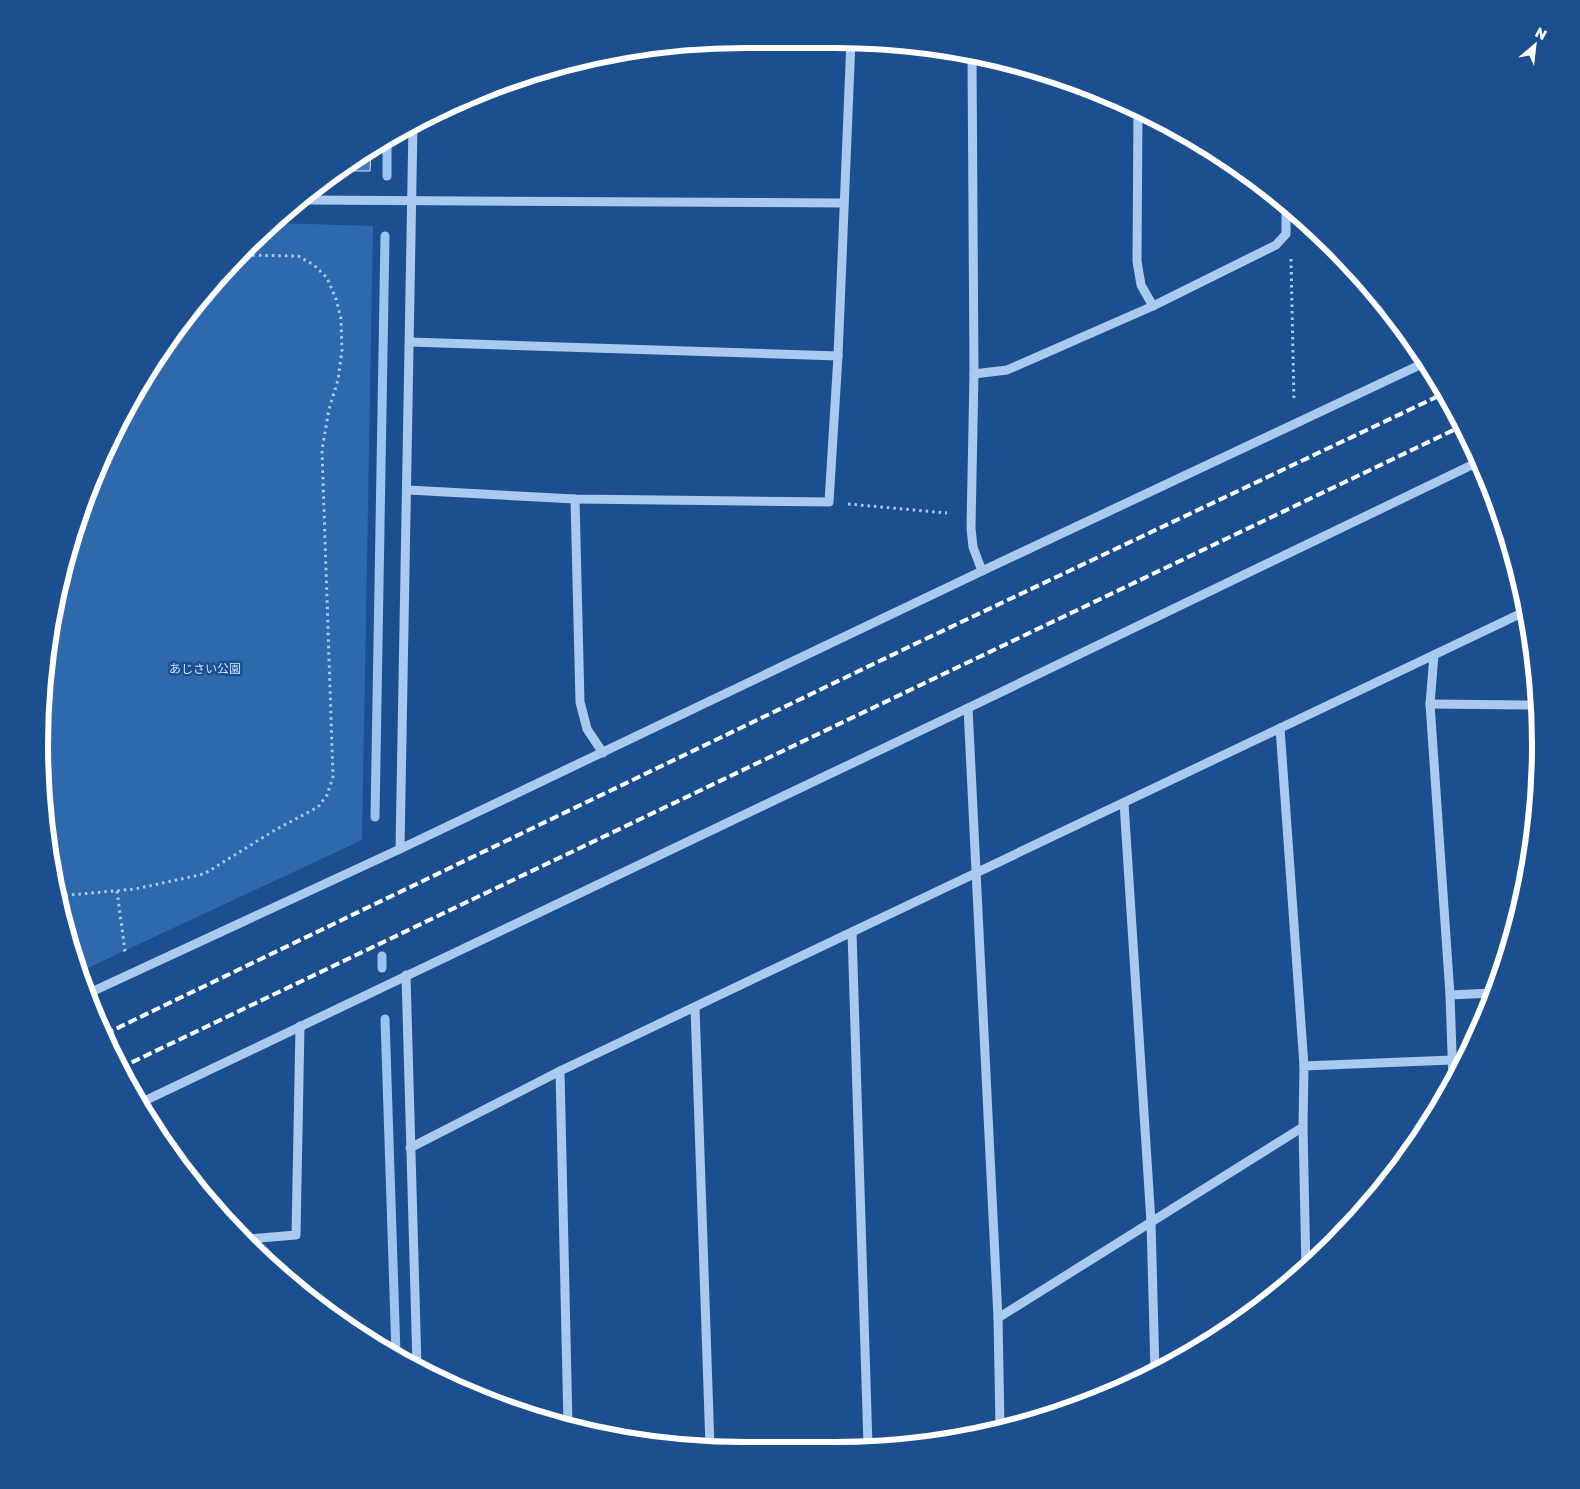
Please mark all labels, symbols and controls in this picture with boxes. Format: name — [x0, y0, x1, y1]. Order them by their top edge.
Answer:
north arrow — [1510, 20, 1560, 70]
text: N — [1533, 23, 1550, 43]
park label: あじさい公園 — [169, 661, 241, 676]

